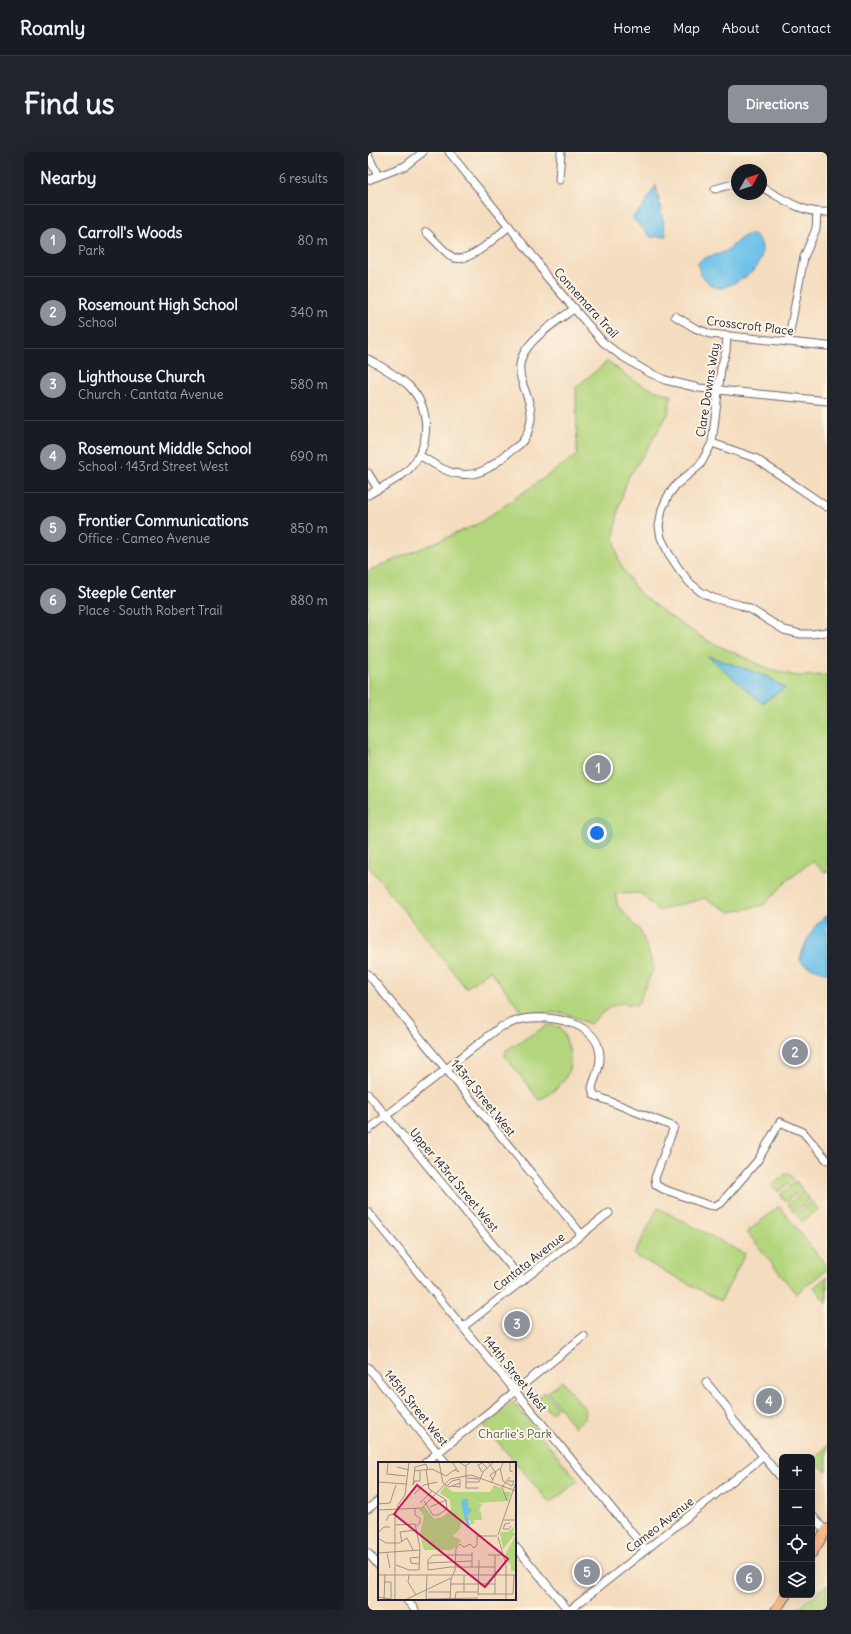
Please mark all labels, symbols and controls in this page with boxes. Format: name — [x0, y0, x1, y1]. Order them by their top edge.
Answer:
text: Roamly — [20, 16, 85, 40]
text: Home — [613, 19, 651, 37]
text: Map — [673, 19, 700, 37]
text: About — [722, 19, 760, 37]
text: Contact — [782, 19, 831, 37]
button: Directions — [728, 85, 827, 123]
text: Find us — [24, 86, 115, 122]
north arrow — [731, 164, 767, 200]
text: Nearby — [40, 167, 96, 189]
text: 6 results — [279, 170, 328, 187]
text: Carroll's Woods — [78, 223, 182, 242]
text: 1 — [50, 232, 56, 249]
text: 80 m — [297, 232, 328, 249]
text: Park — [78, 242, 105, 259]
street label: Connemara Trail — [551, 265, 622, 341]
text: Rosemount High School — [78, 295, 238, 314]
text: 2 — [49, 304, 57, 321]
text: 340 m — [290, 304, 328, 321]
street label: Crosscroft Place — [706, 313, 795, 338]
text: School — [78, 314, 117, 331]
street label: Clare Downs Way — [693, 342, 722, 438]
text: Lighthouse Church — [78, 367, 205, 386]
text: 3 — [49, 376, 57, 393]
text: 580 m — [290, 376, 328, 393]
text: Church · Cantata Avenue — [78, 386, 224, 403]
text: Rosemount Middle School — [78, 439, 251, 458]
text: 4 — [49, 448, 57, 465]
text: 690 m — [290, 448, 328, 465]
text: School · 143rd Street West — [78, 458, 228, 475]
text: Frontier Communications — [78, 511, 249, 530]
text: 5 — [49, 520, 57, 537]
text: 850 m — [290, 520, 328, 537]
text: Office · Cameo Avenue — [78, 530, 210, 547]
text: Steeple Center — [78, 583, 176, 602]
text: 6 — [49, 592, 57, 609]
text: 880 m — [290, 592, 328, 609]
text: Place · South Robert Trail — [78, 602, 222, 619]
pin: 1 — [585, 753, 611, 783]
your location — [587, 823, 607, 843]
pin: 2 — [782, 1037, 808, 1067]
street label: 143rd Street West — [448, 1056, 519, 1139]
street label: Upper 143rd Street West — [407, 1125, 502, 1234]
street label: Cantata Avenue — [490, 1229, 567, 1294]
pin: 3 — [504, 1309, 530, 1339]
street label: 144th Street West — [480, 1333, 551, 1415]
street label: 145th Street West — [381, 1367, 452, 1449]
pin: 4 — [756, 1386, 782, 1416]
park label: Charlie's Park — [478, 1426, 552, 1441]
map controls — [779, 1454, 815, 1598]
button: + — [779, 1454, 815, 1490]
inset map — [378, 1462, 516, 1600]
button: − — [779, 1490, 815, 1526]
street label: Cameo Avenue — [623, 1494, 696, 1556]
button: locate — [779, 1526, 815, 1562]
pin: 5 — [574, 1557, 600, 1587]
button: layers — [779, 1562, 815, 1598]
pin: 6 — [736, 1563, 762, 1593]

